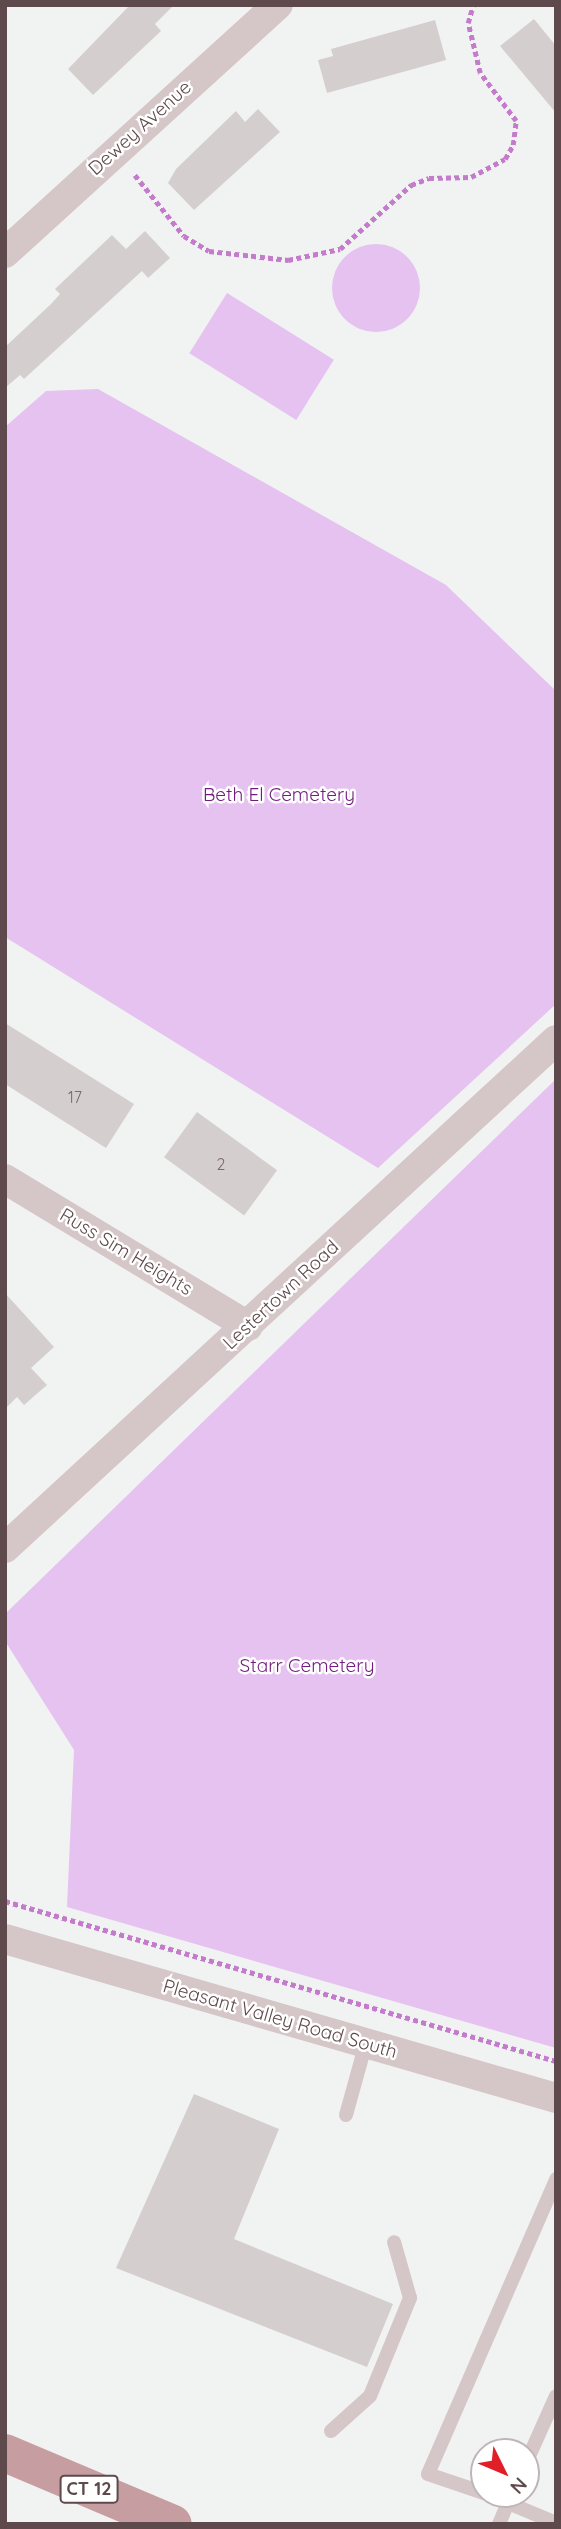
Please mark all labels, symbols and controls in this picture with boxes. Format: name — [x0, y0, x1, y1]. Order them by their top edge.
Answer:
street label: Dewey Avenue — [84, 76, 196, 180]
park label: Beth El Cemetery — [203, 784, 355, 806]
house number: 17 — [68, 1087, 82, 1107]
house number: 2 — [217, 1154, 225, 1174]
street label: Russ Sim Heights — [56, 1203, 196, 1301]
street label: Lestertown Road — [219, 1236, 343, 1354]
park label: Starr Cemetery — [240, 1655, 374, 1677]
street label: Pleasant Valley Road South — [160, 1975, 400, 2063]
north arrow — [470, 2438, 540, 2508]
text: N — [505, 2473, 532, 2499]
road number: CT 12 — [59, 2474, 119, 2504]

